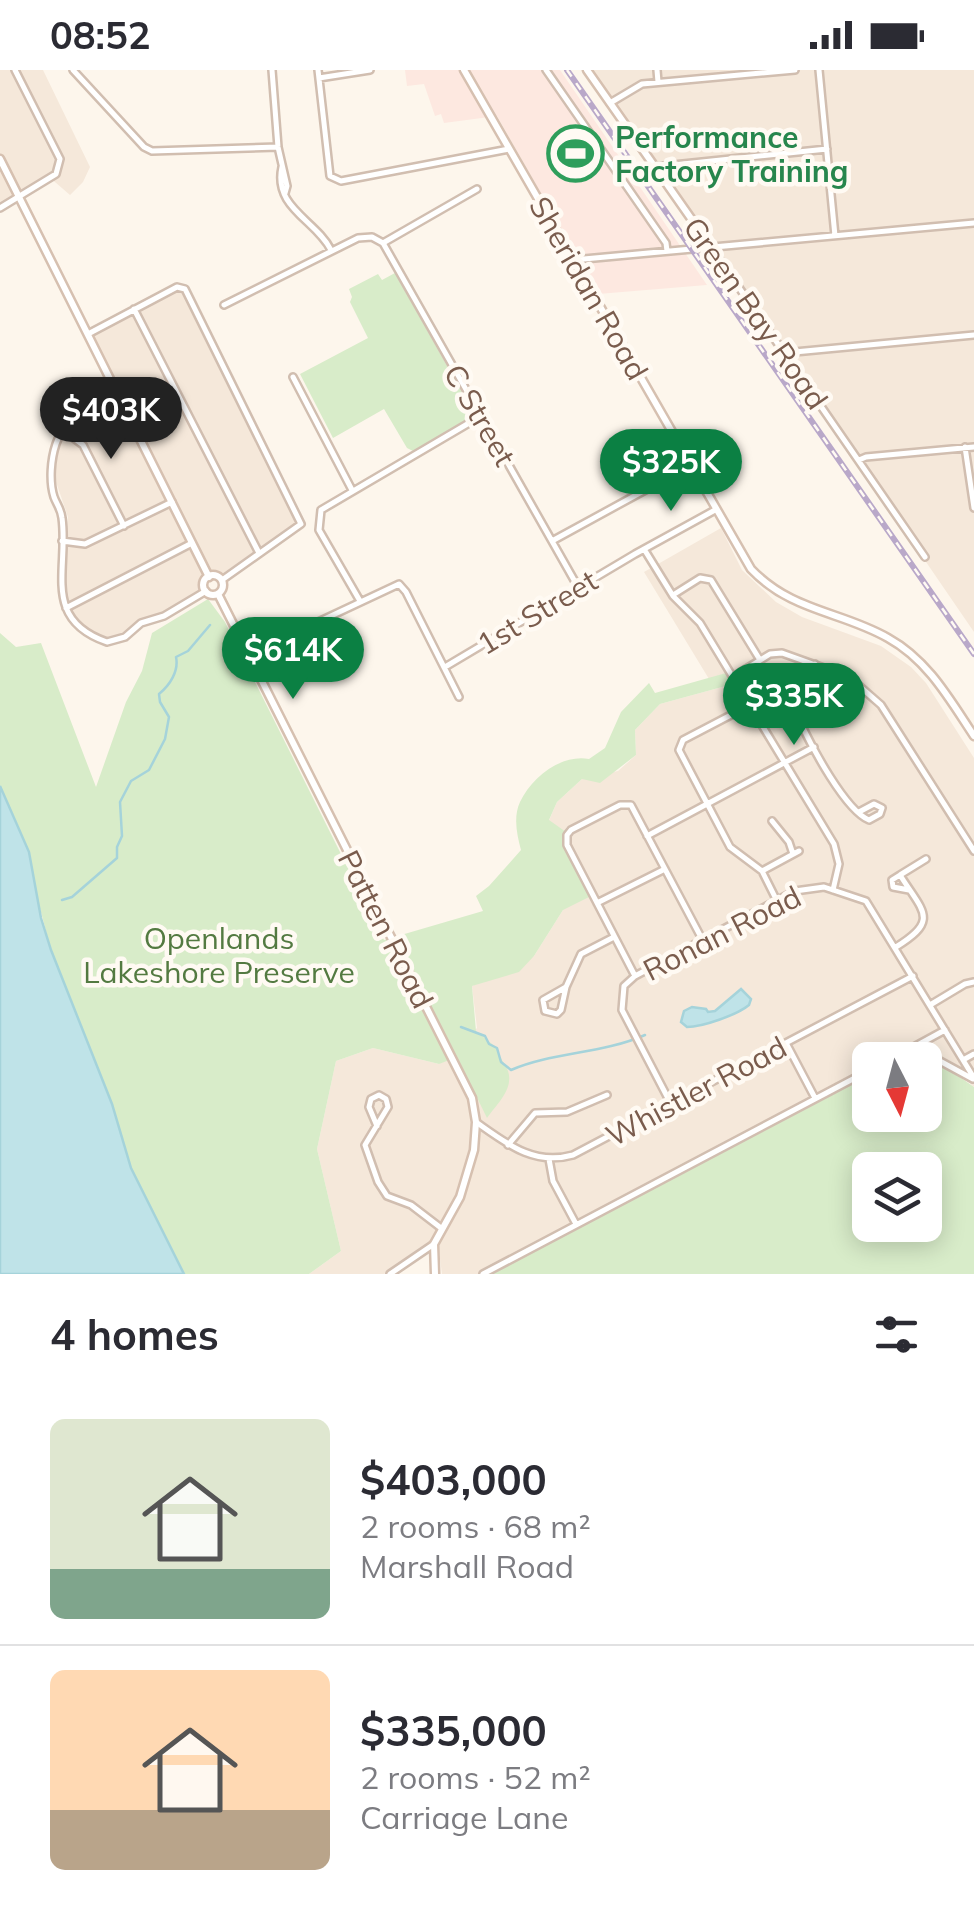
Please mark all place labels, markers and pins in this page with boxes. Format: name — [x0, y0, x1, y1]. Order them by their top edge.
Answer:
place label: Performance Factory Training — [615, 118, 849, 190]
sports icon: Performance Factory Training — [546, 124, 606, 184]
pin: $403K — [41, 377, 181, 462]
pin: $325K — [601, 429, 741, 514]
pin: $614K — [223, 617, 363, 702]
pin: $335K — [724, 663, 864, 748]

